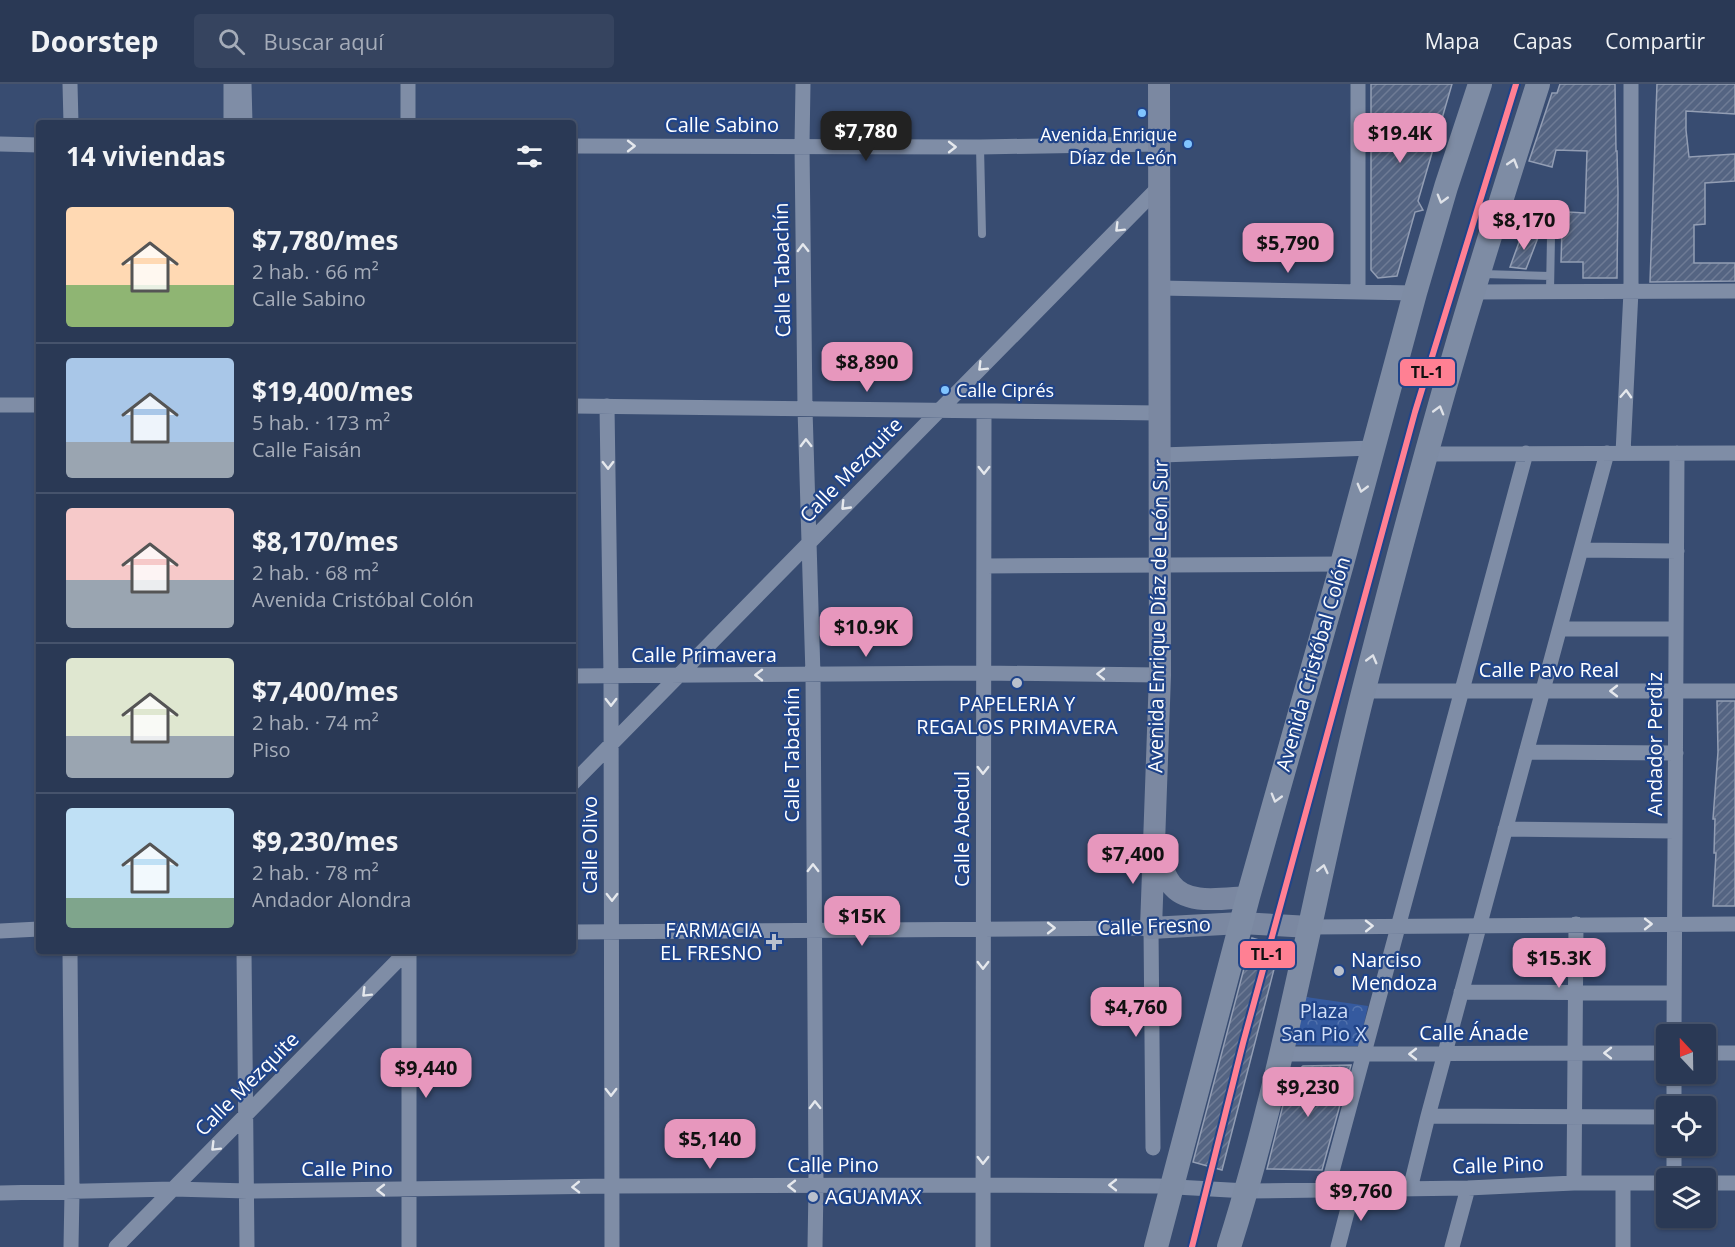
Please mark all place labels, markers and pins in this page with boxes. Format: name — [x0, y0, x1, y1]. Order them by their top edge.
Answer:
unlabelled marker — [1136, 107, 1148, 119]
pin: $7,780 — [817, 111, 915, 162]
pin: $19.4K — [1351, 113, 1449, 164]
place label: Avenida Enrique Díaz de León — [1040, 122, 1177, 169]
marker: Avenida Enrique Díaz de León — [1182, 138, 1194, 150]
pin: $8,170 — [1475, 200, 1573, 251]
pin: $5,790 — [1239, 223, 1337, 274]
pin: $8,890 — [818, 342, 916, 393]
place label: Calle Ciprés — [956, 378, 1054, 402]
marker: Calle Ciprés — [939, 384, 951, 396]
pin: $10.9K — [817, 607, 915, 658]
marker: PAPELERIA Y REGALOS PRIMAVERA — [1010, 676, 1024, 690]
place label: PAPELERIA Y REGALOS PRIMAVERA — [916, 690, 1118, 740]
pin: $7,400 — [1084, 834, 1182, 885]
pin: $15K — [826, 896, 898, 947]
place label: FARMACIA EL FRESNO — [660, 916, 762, 966]
marker: FARMACIA EL FRESNO — [767, 935, 781, 949]
pin: $15.3K — [1510, 938, 1608, 989]
place label: Narciso Mendoza — [1351, 946, 1437, 996]
marker: Narciso Mendoza — [1332, 964, 1346, 978]
pin: $4,760 — [1087, 987, 1185, 1038]
pin: $9,440 — [377, 1048, 475, 1099]
pin: $9,230 — [1259, 1067, 1357, 1118]
pin: $5,140 — [661, 1119, 759, 1170]
pin: $9,760 — [1312, 1171, 1410, 1222]
place label: AGUAMAX — [825, 1183, 922, 1210]
marker: AGUAMAX — [806, 1190, 820, 1204]

